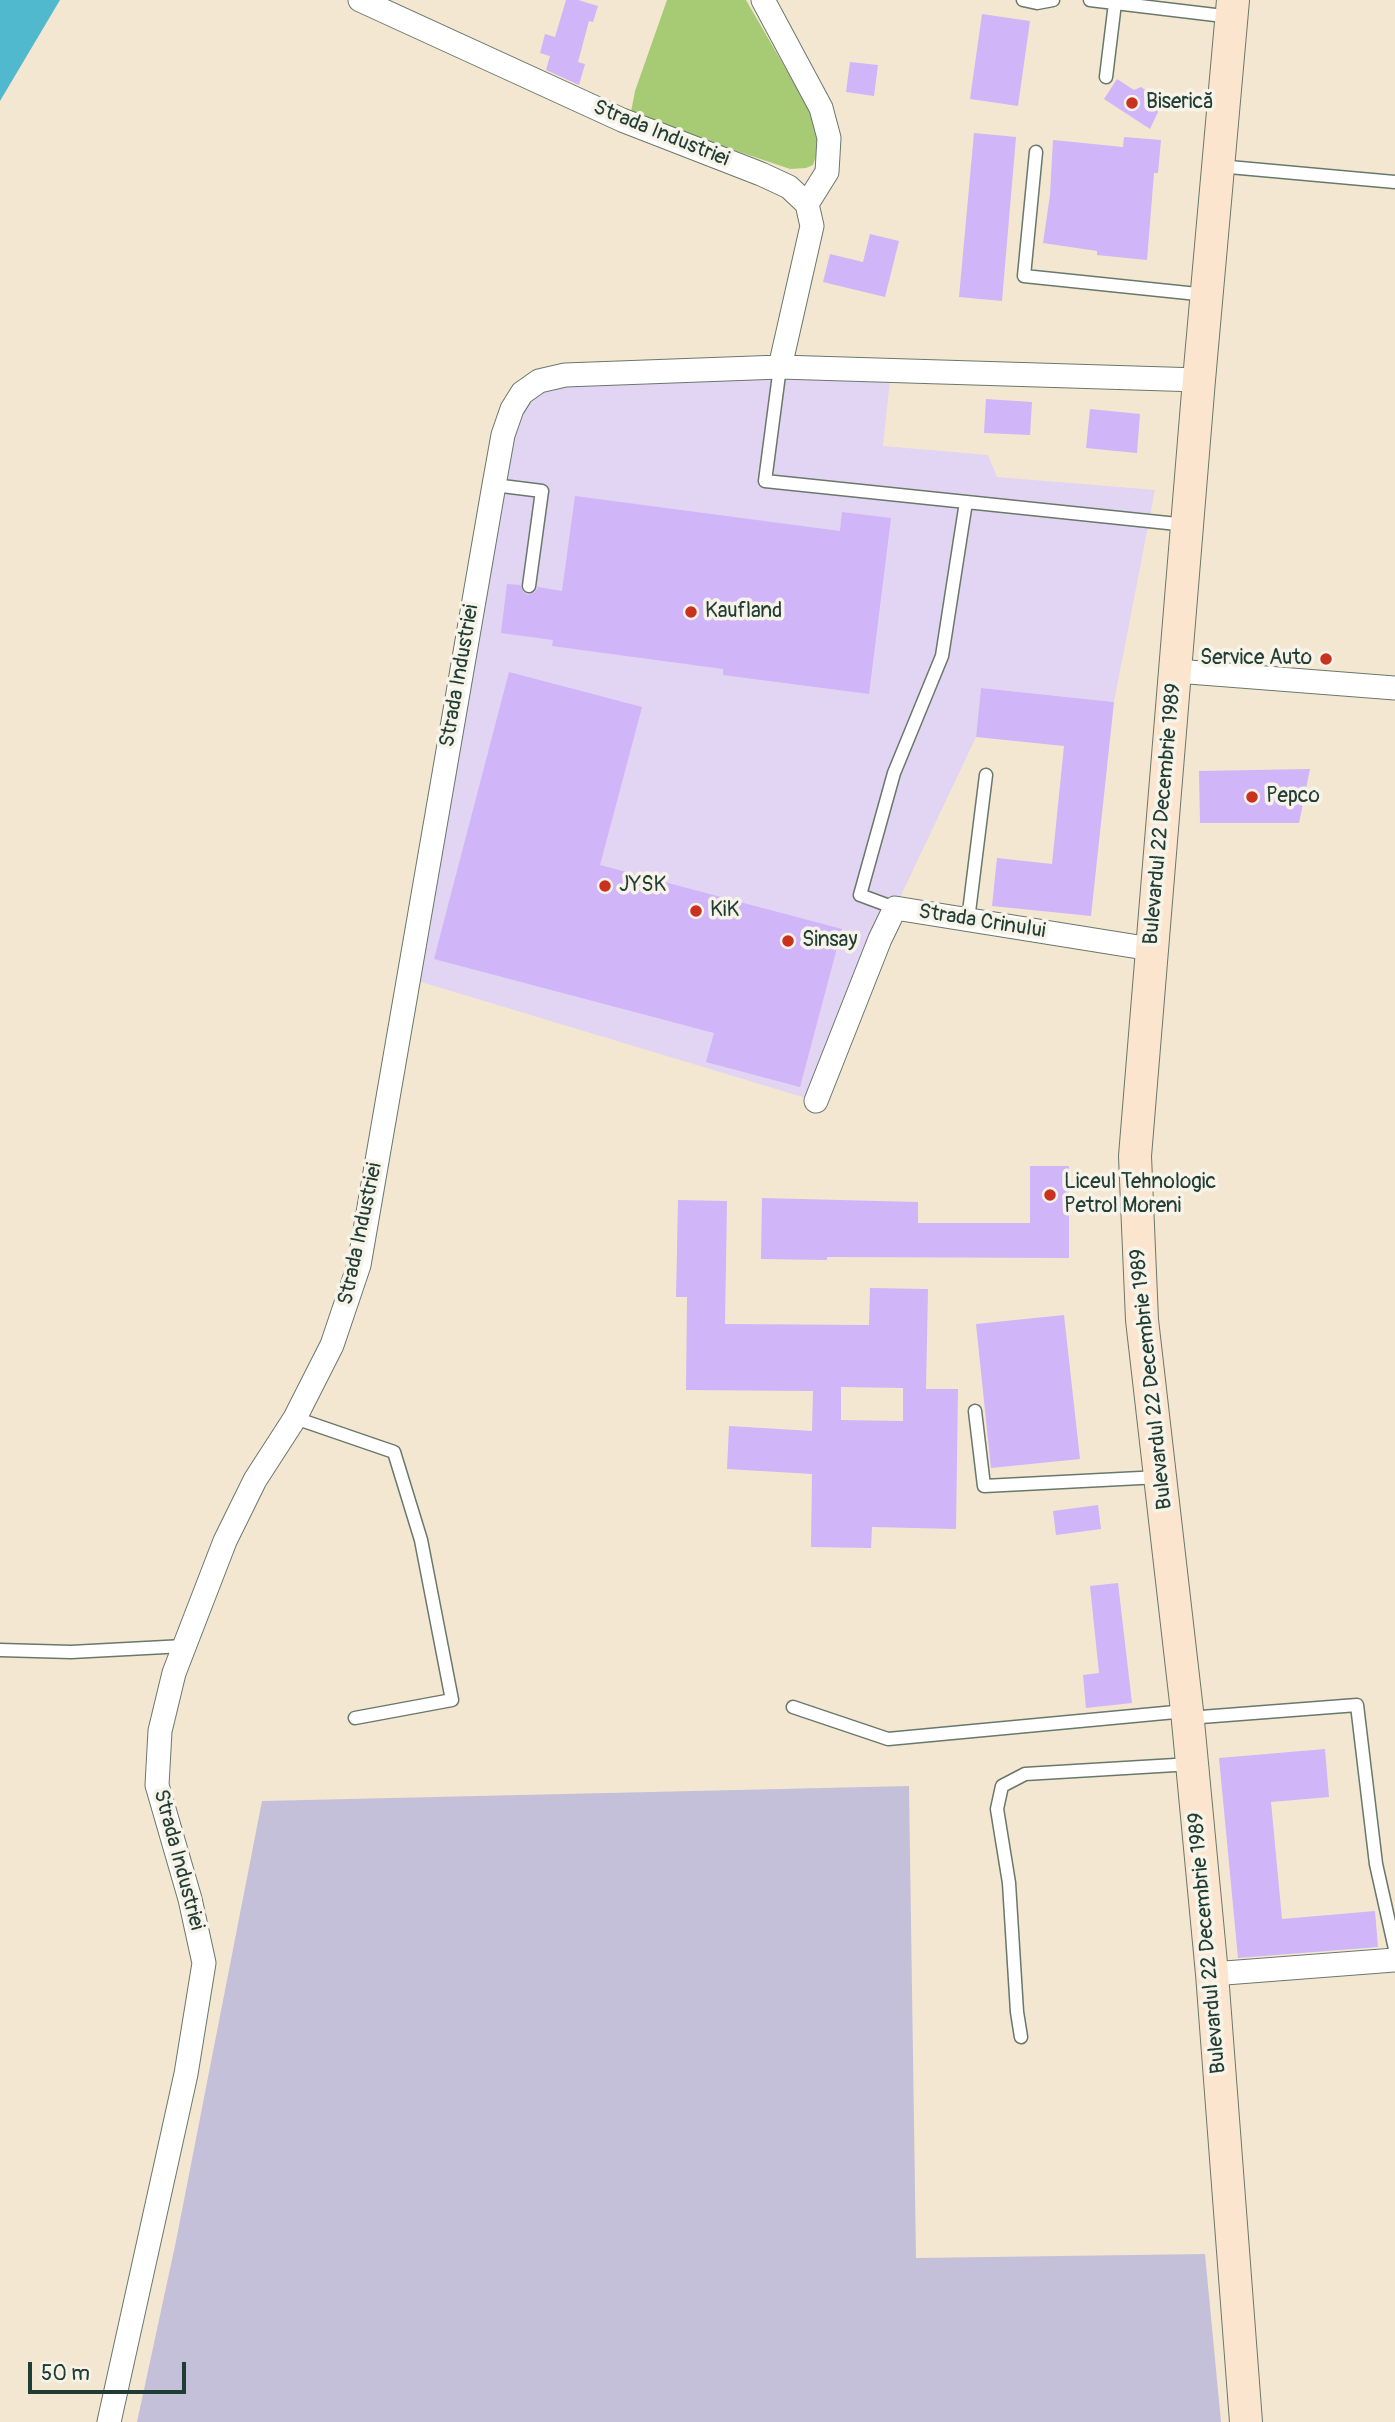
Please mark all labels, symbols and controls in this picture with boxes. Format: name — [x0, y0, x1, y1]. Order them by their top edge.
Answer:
place label: Biserică — [1146, 90, 1214, 116]
street label: Strada Industriei — [589, 95, 733, 173]
marker: Biserică — [1124, 95, 1140, 111]
place label: Kaufland — [705, 599, 782, 625]
street label: Strada Industriei — [435, 603, 485, 749]
marker: Kaufland — [683, 604, 699, 620]
place label: Service Auto — [1200, 646, 1312, 672]
marker: Service Auto — [1318, 651, 1334, 667]
street label: Bulevardul 22 Decembrie 1989 — [1139, 682, 1187, 946]
place label: Pepco — [1266, 784, 1320, 810]
marker: Pepco — [1244, 789, 1260, 805]
place label: JYSK — [619, 873, 666, 899]
marker: JYSK — [597, 878, 613, 894]
place label: KiK — [710, 898, 739, 924]
street label: Strada Crinului — [917, 900, 1047, 944]
marker: KiK — [688, 903, 704, 919]
place label: Sinsay — [802, 928, 857, 954]
marker: Sinsay — [780, 933, 796, 949]
street label: Strada Industriei — [334, 1161, 388, 1307]
place label: Liceul Tehnologic Petrol Moreni — [1064, 1170, 1216, 1220]
marker: Liceul Tehnologic Petrol Moreni — [1042, 1187, 1058, 1203]
street label: Bulevardul 22 Decembrie 1989 — [1126, 1247, 1178, 1511]
street label: Strada Industriei — [147, 1787, 209, 1933]
street label: Bulevardul 22 Decembrie 1989 — [1184, 1811, 1232, 2075]
scale bar — [32, 2348, 189, 2392]
text: 50 m — [41, 2360, 90, 2387]

